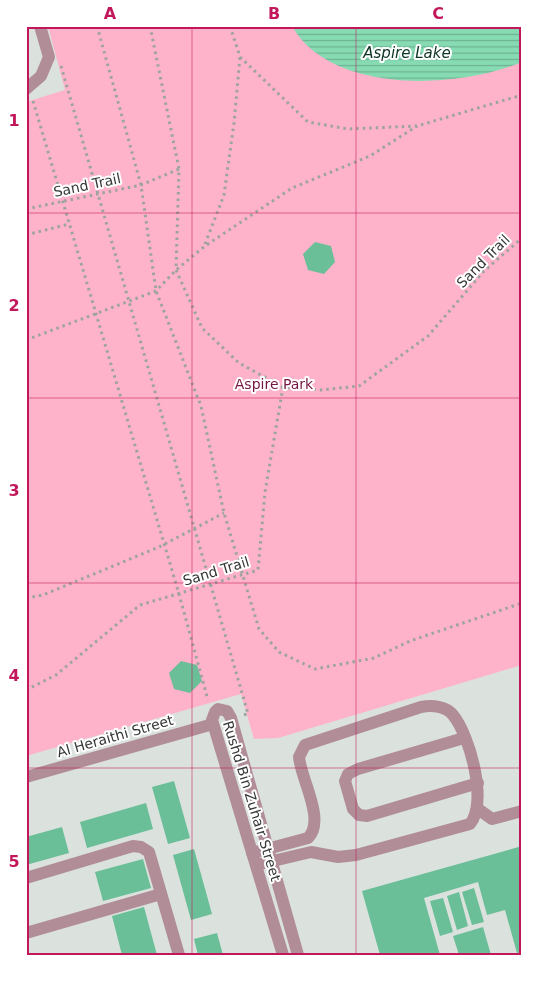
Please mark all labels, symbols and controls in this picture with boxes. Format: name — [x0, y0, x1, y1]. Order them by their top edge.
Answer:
text: A — [104, 4, 117, 23]
text: B — [268, 4, 280, 23]
text: C — [432, 4, 444, 23]
water label: Aspire Lake — [362, 44, 451, 62]
text: 1 — [8, 111, 20, 130]
street label: Sand Trail — [52, 170, 122, 200]
street label: Sand Trail — [453, 231, 513, 291]
text: 2 — [8, 296, 20, 315]
park label: Aspire Park — [235, 376, 314, 392]
text: 3 — [8, 481, 20, 500]
street label: Sand Trail — [181, 553, 251, 589]
text: 4 — [8, 666, 20, 685]
street label: Al Heraithi Street — [55, 712, 176, 760]
street label: Rushd Bin Zuhair Street — [220, 719, 284, 884]
text: 5 — [8, 852, 20, 871]

